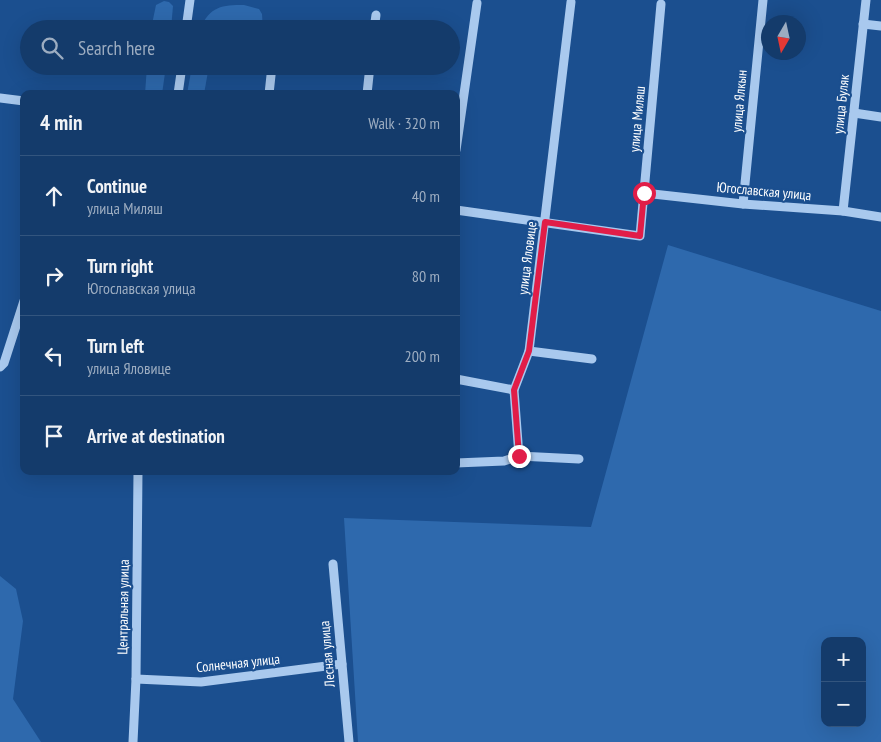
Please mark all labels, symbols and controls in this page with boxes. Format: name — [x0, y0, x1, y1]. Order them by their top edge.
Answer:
north arrow — [761, 15, 806, 60]
search box — [20, 20, 460, 75]
icon: search — [38, 34, 66, 62]
text: Search here — [78, 36, 155, 60]
street label: улица Ялкын — [727, 69, 751, 133]
street label: улица Буляк — [829, 73, 853, 135]
street label: улица Миляш — [625, 85, 649, 153]
text: 4 min — [40, 109, 82, 136]
text: Walk · 320 m — [368, 113, 440, 133]
text: Continue — [87, 174, 147, 198]
street label: Югославская улица — [716, 178, 812, 204]
icon: ahead — [40, 182, 68, 210]
route start — [633, 182, 656, 205]
text: 40 m — [412, 186, 440, 206]
text: улица Миляш — [87, 198, 163, 218]
street label: улица Яловице — [514, 220, 540, 296]
text: Turn right — [87, 254, 153, 278]
icon: right — [40, 262, 68, 290]
text: 80 m — [412, 266, 440, 286]
text: Югославская улица — [87, 278, 196, 298]
text: Turn left — [87, 334, 144, 358]
icon: left — [40, 342, 68, 370]
text: 200 m — [405, 346, 440, 366]
text: улица Яловице — [87, 358, 171, 378]
icon: arrive — [40, 422, 68, 450]
text: Arrive at destination — [87, 424, 225, 448]
route end — [508, 445, 531, 468]
street label: Центральная улица — [113, 559, 133, 655]
street label: Лесная улица — [315, 620, 339, 689]
map controls — [821, 637, 866, 727]
button: + — [821, 637, 866, 682]
street label: Солнечная улица — [195, 650, 281, 676]
button: − — [821, 682, 866, 727]

